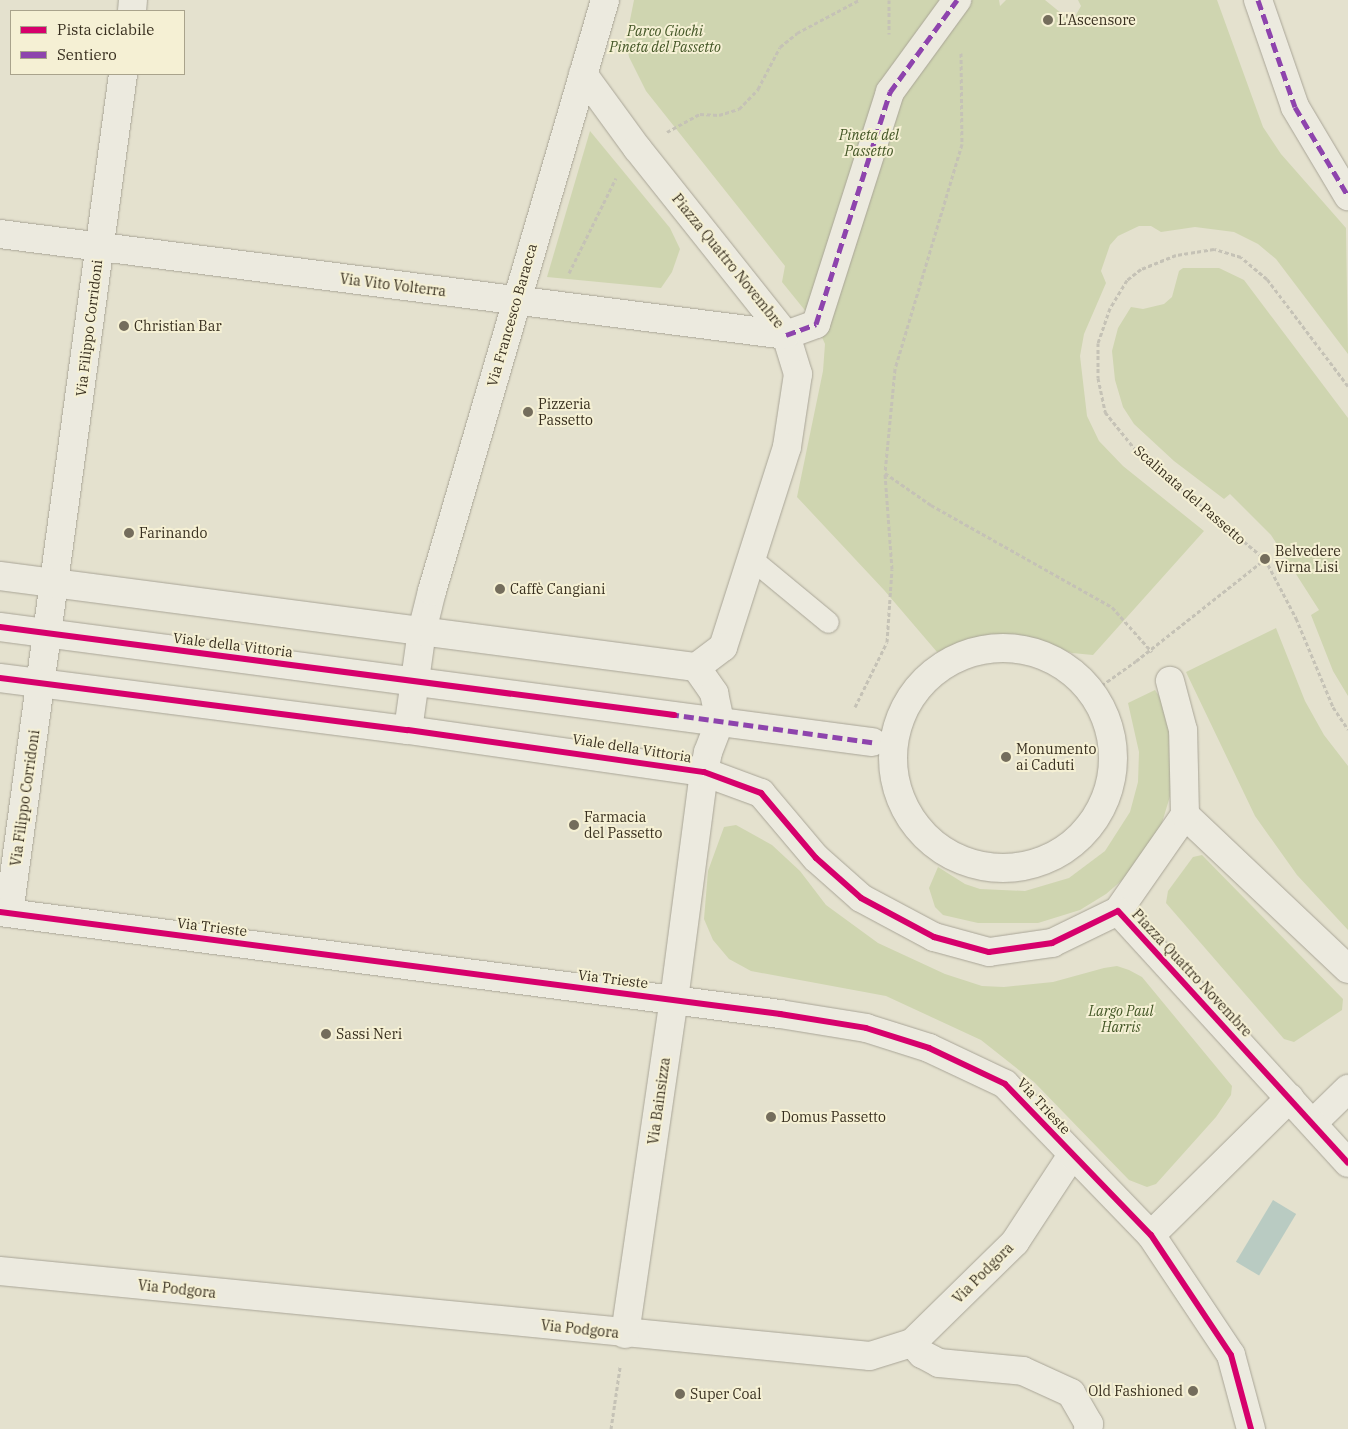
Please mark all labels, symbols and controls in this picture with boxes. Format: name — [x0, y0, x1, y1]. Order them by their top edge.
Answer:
legend — [10, 10, 185, 75]
place label: L'Ascensore — [1058, 12, 1136, 28]
marker: L'Ascensore — [1042, 14, 1054, 26]
text: Pista ciclabile — [57, 20, 154, 39]
park label: Parco Giochi Pineta del Passetto — [609, 23, 721, 56]
text: Sentiero — [57, 45, 117, 64]
park label: Pineta del Passetto — [839, 127, 899, 160]
street label: Piazza Quattro Novembre — [669, 190, 787, 332]
street label: Via Francesco Baracca — [484, 242, 540, 388]
street label: Via Filippo Corridoni — [72, 259, 106, 397]
street label: Via Vito Volterra — [339, 270, 447, 300]
place label: Christian Bar — [134, 318, 222, 334]
marker: Christian Bar — [118, 320, 130, 332]
place label: Pizzeria Passetto — [538, 396, 593, 428]
marker: Pizzeria Passetto — [522, 406, 534, 418]
street label: Scalinata del Passetto — [1131, 442, 1249, 548]
place label: Farinando — [139, 525, 207, 541]
marker: Farinando — [123, 527, 135, 539]
place label: Belvedere Virna Lisi — [1275, 543, 1341, 576]
marker: Belvedere Virna Lisi — [1259, 553, 1271, 565]
place label: Caffè Cangiani — [510, 581, 605, 597]
marker: Caffè Cangiani — [494, 583, 506, 595]
street label: Viale della Vittoria — [172, 629, 294, 661]
street label: Via Filippo Corridoni — [7, 729, 43, 867]
street label: Viale della Vittoria — [571, 730, 693, 766]
place label: Monumento ai Caduti — [1016, 741, 1096, 774]
marker: Monumento ai Caduti — [1000, 751, 1012, 763]
place label: Farmacia del Passetto — [584, 809, 662, 842]
marker: Farmacia del Passetto — [568, 819, 580, 831]
street label: Piazza Quattro Novembre — [1129, 906, 1255, 1040]
street label: Via Trieste — [176, 914, 248, 940]
street label: Via Trieste — [577, 966, 649, 992]
park label: Largo Paul Harris — [1089, 1003, 1153, 1036]
place label: Sassi Neri — [336, 1026, 402, 1042]
marker: Sassi Neri — [320, 1028, 332, 1040]
street label: Via Bainsizza — [645, 1056, 673, 1146]
street label: Via Trieste — [1014, 1074, 1074, 1138]
place label: Domus Passetto — [781, 1109, 886, 1125]
marker: Domus Passetto — [765, 1111, 777, 1123]
street label: Via Podgora — [949, 1239, 1017, 1307]
street label: Via Podgora — [137, 1277, 217, 1301]
street label: Via Podgora — [540, 1317, 620, 1341]
place label: Old Fashioned — [1088, 1383, 1183, 1399]
marker: Old Fashioned — [1187, 1385, 1199, 1397]
place label: Super Coal — [690, 1386, 761, 1402]
marker: Super Coal — [674, 1388, 686, 1400]

